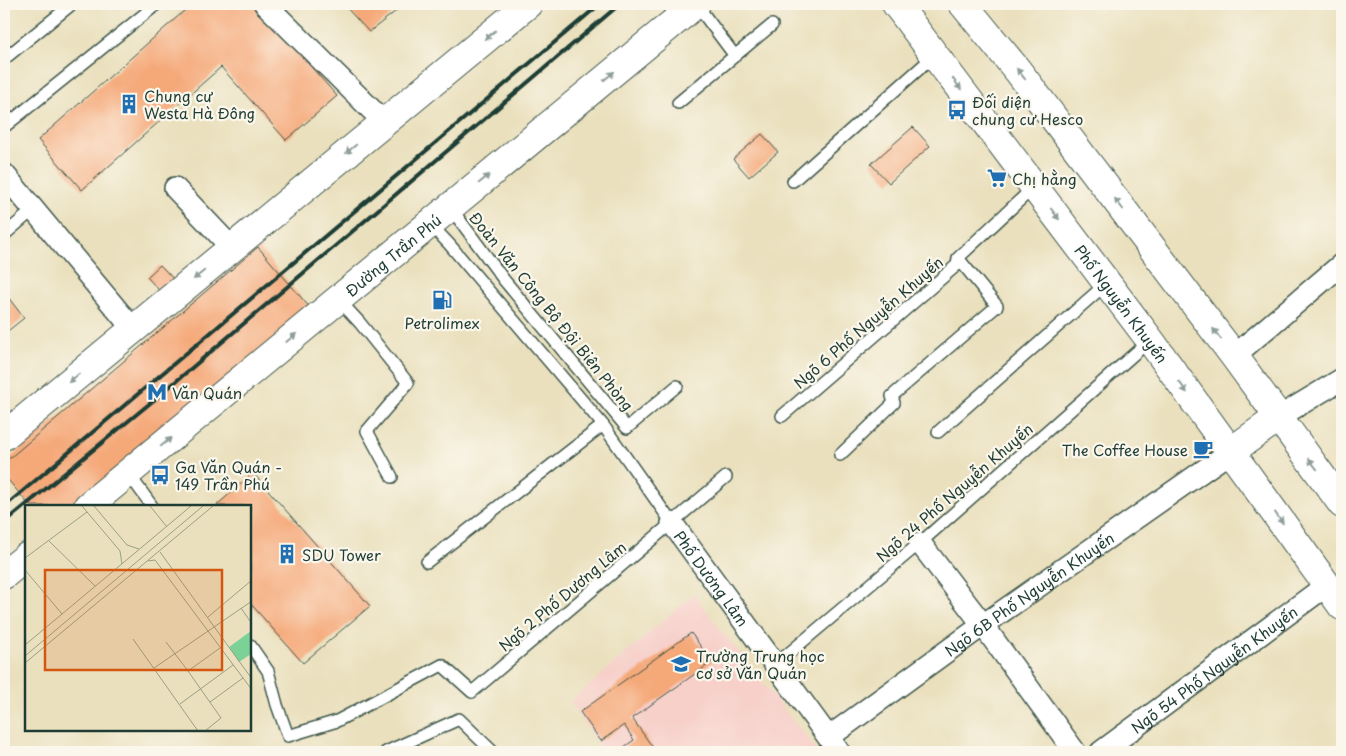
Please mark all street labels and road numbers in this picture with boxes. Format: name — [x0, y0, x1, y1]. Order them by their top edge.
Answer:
street label: Đoàn Văn Công Bộ Đội Biên Phòng — [464, 206, 640, 416]
street label: Đường Trần Phú — [340, 208, 446, 301]
street label: Phố Nguyễn Khuyến — [1070, 239, 1174, 367]
street label: Ngõ 6 Phố Nguyễn Khuyến — [788, 250, 948, 394]
street label: Ngõ 24 Phố Nguyễn Khuyến — [870, 417, 1038, 567]
street label: Phố Dương Lâm — [669, 525, 755, 631]
street label: Ngõ 6B Phố Nguyễn Khuyến — [939, 526, 1118, 661]
street label: Ngõ 2 Phố Dương Lâm — [493, 536, 631, 656]
street label: Ngõ 54 Phố Nguyễn Khuyến — [1126, 600, 1302, 738]

